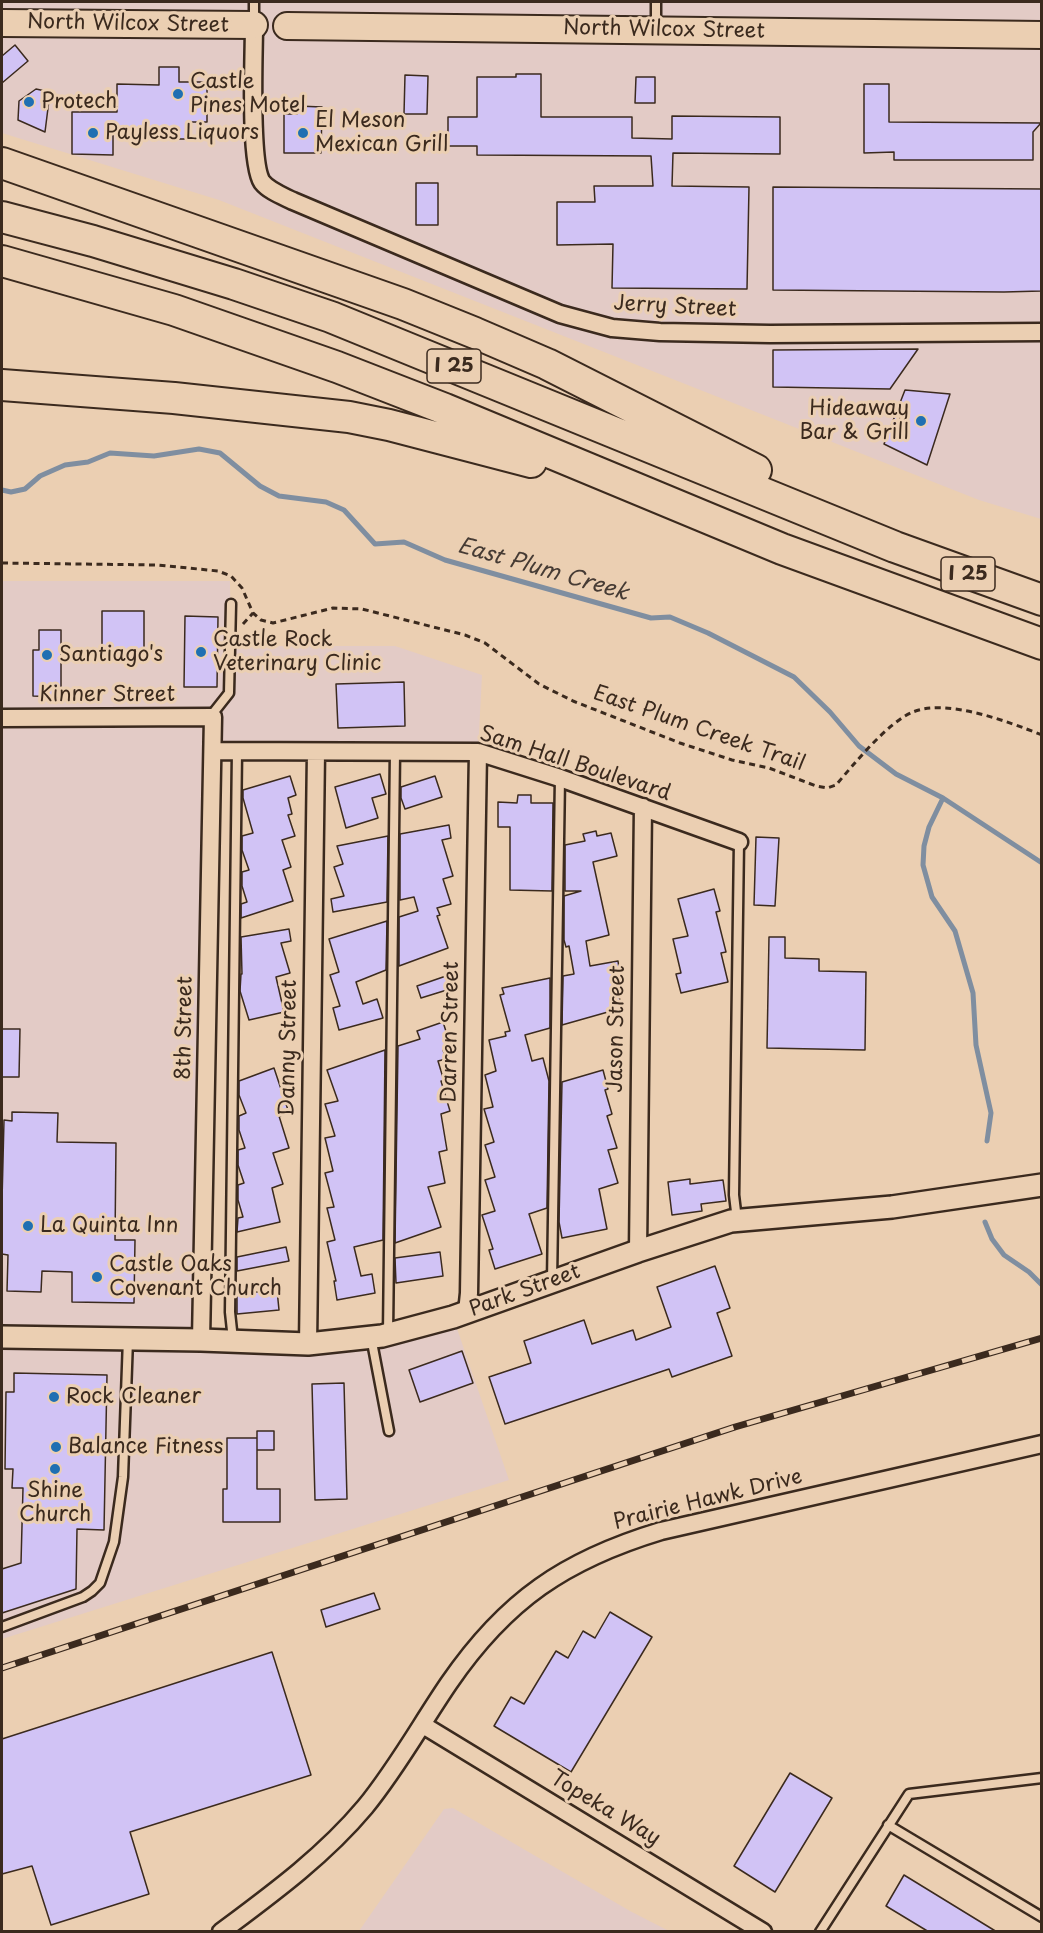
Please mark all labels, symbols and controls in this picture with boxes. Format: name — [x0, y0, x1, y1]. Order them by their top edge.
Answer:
street label: North Wilcox Street — [27, 10, 229, 38]
street label: North Wilcox Street — [563, 16, 765, 44]
place label: Castle Pines Motel — [190, 69, 306, 119]
marker: Castle Pines Motel — [171, 87, 185, 101]
place label: Protech — [41, 89, 117, 115]
marker: Protech — [22, 95, 36, 109]
place label: El Meson Mexican Grill — [315, 108, 448, 158]
place label: Payless Liquors — [105, 120, 259, 146]
marker: Payless Liquors — [86, 126, 100, 140]
marker: El Meson Mexican Grill — [296, 126, 310, 140]
street label: Jerry Street — [613, 291, 737, 323]
road number: I 25 — [427, 349, 481, 383]
place label: Hideaway Bar & Grill — [799, 396, 909, 446]
marker: Hideaway Bar & Grill — [914, 414, 928, 428]
water label: East Plum Creek — [455, 533, 631, 607]
road number: I 25 — [941, 557, 995, 591]
place label: Castle Rock Veterinary Clinic — [213, 627, 381, 677]
place label: Santiago's — [59, 642, 163, 668]
marker: Castle Rock Veterinary Clinic — [194, 645, 208, 659]
marker: Santiago's — [40, 648, 54, 662]
street label: East Plum Creek Trail — [590, 681, 808, 777]
street label: Kinner Street — [39, 682, 175, 708]
street label: Sam Hall Boulevard — [476, 721, 674, 807]
street label: Darren Street — [437, 961, 465, 1103]
street label: Jason Street — [603, 965, 631, 1093]
street label: 8th Street — [171, 976, 199, 1080]
street label: Danny Street — [275, 979, 303, 1117]
place label: La Quinta Inn — [40, 1213, 178, 1239]
marker: La Quinta Inn — [21, 1219, 35, 1233]
place label: Castle Oaks Covenant Church — [109, 1252, 282, 1302]
street label: Park Street — [466, 1259, 584, 1323]
marker: Castle Oaks Covenant Church — [90, 1270, 104, 1284]
place label: Rock Cleaner — [66, 1384, 201, 1410]
marker: Rock Cleaner — [47, 1390, 61, 1404]
place label: Balance Fitness — [68, 1434, 223, 1460]
marker: Balance Fitness — [49, 1440, 63, 1454]
marker: Shine Church — [48, 1462, 62, 1476]
street label: Prairie Hawk Drive — [611, 1464, 805, 1536]
place label: Shine Church — [19, 1478, 91, 1528]
street label: Topeka Way — [545, 1766, 665, 1852]

